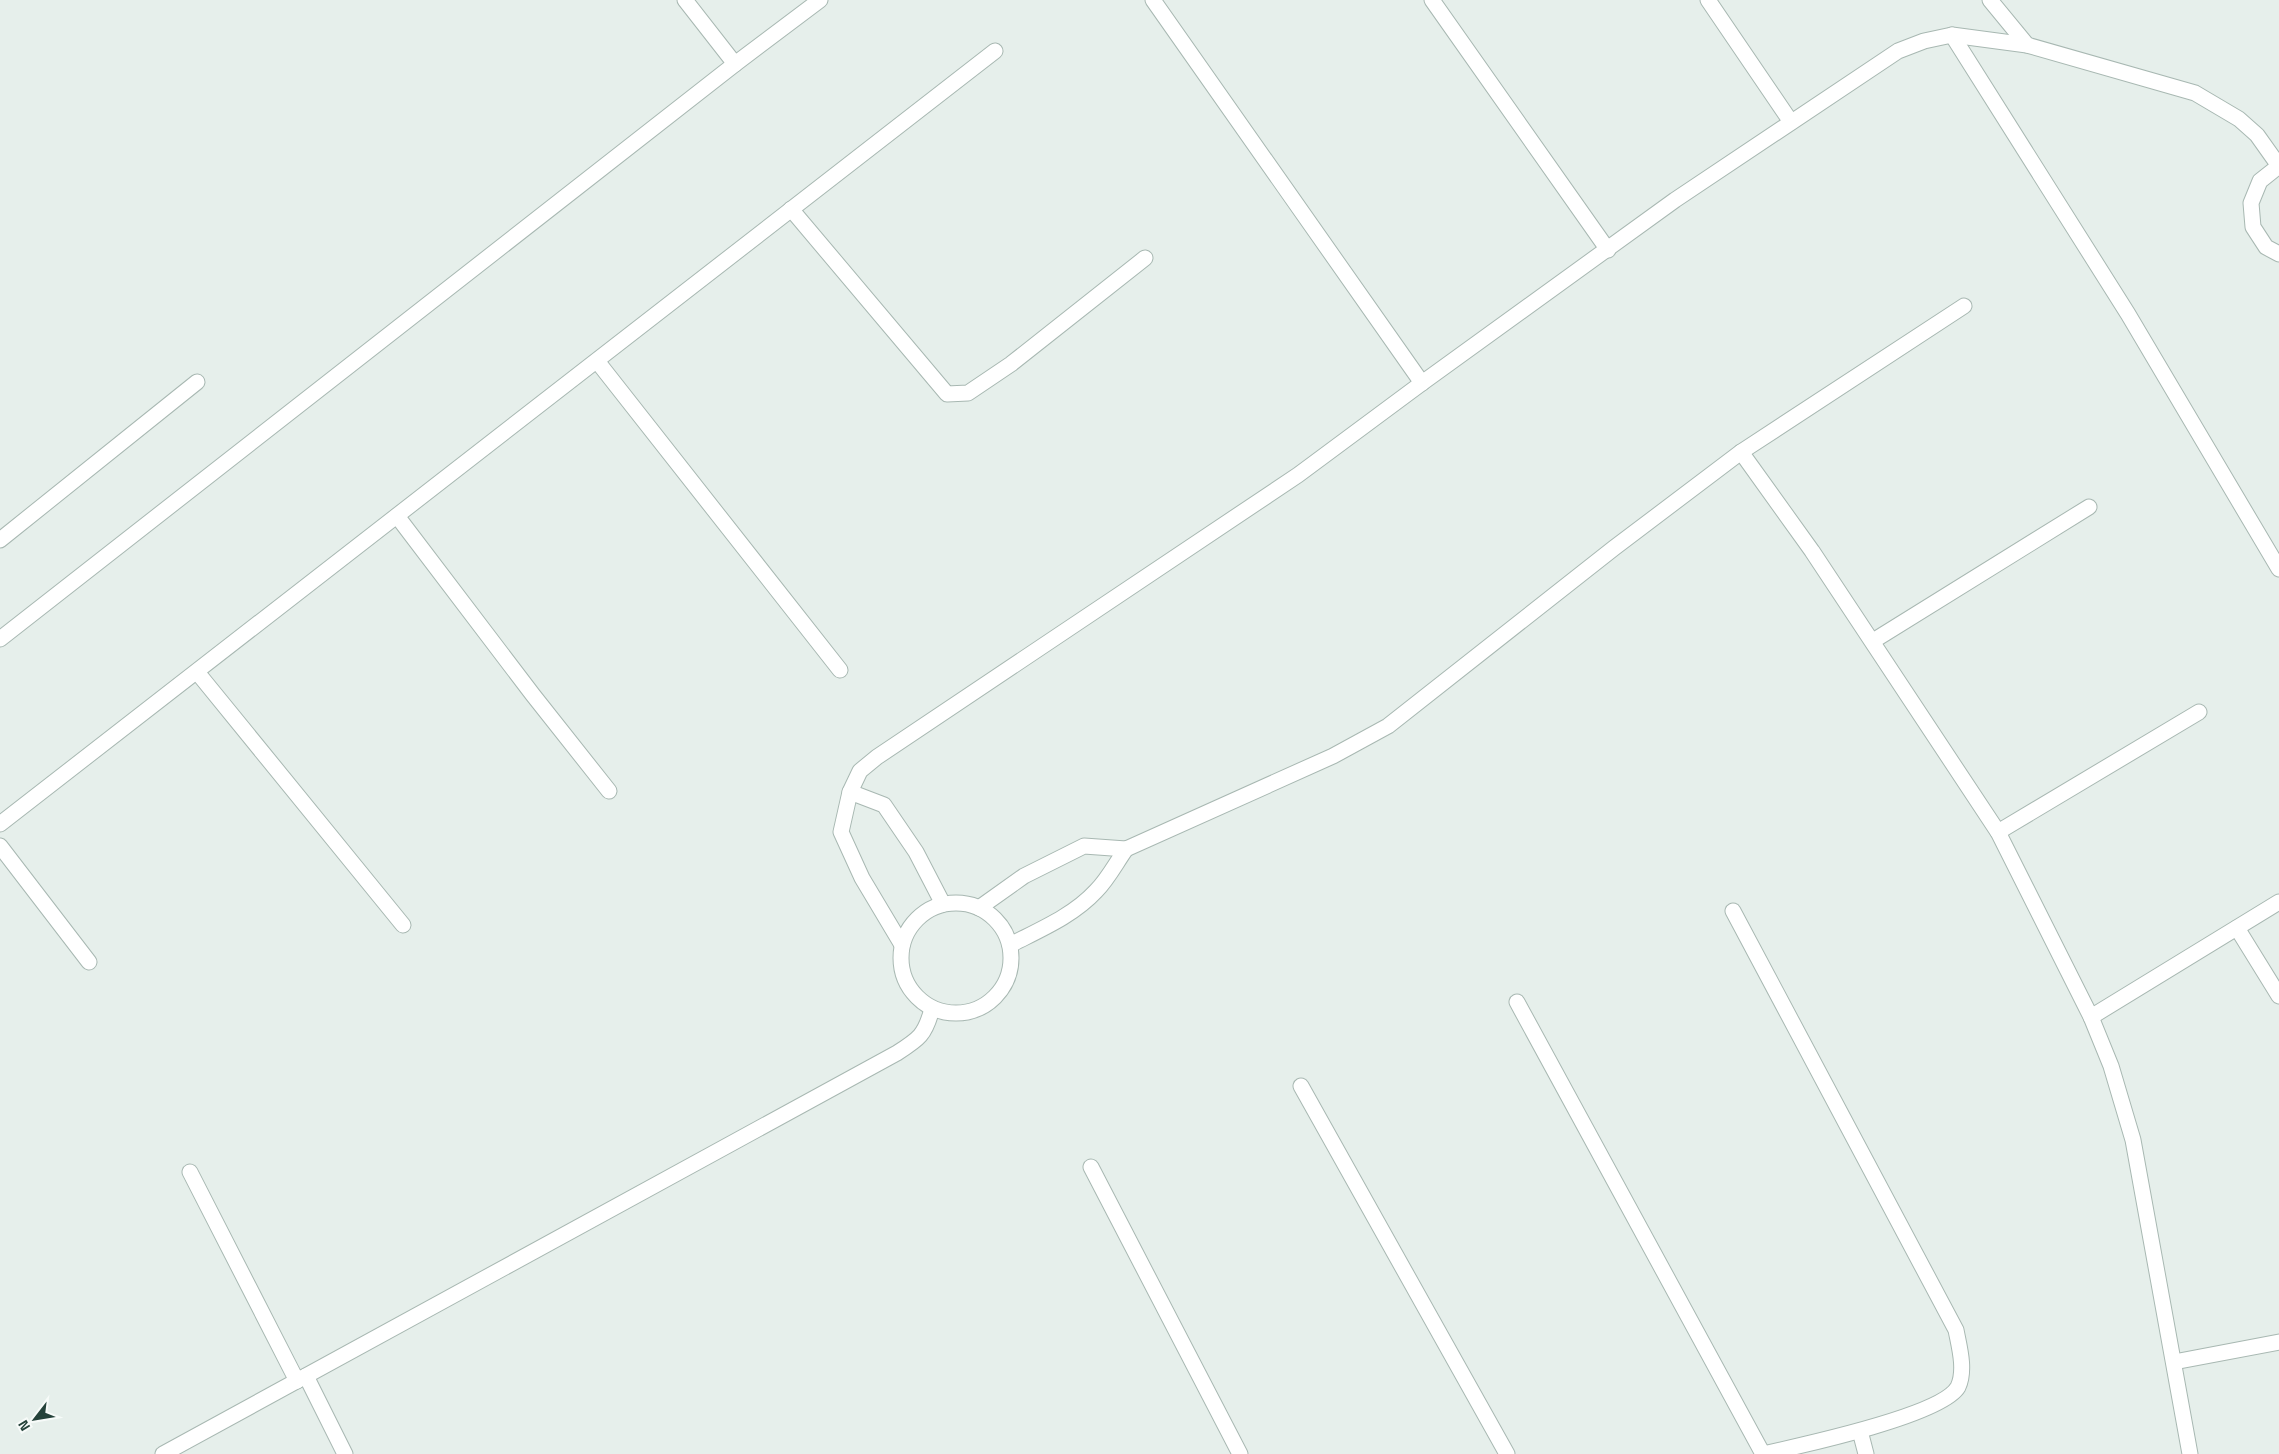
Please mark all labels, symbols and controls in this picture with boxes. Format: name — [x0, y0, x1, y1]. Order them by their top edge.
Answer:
north arrow — [10, 1394, 60, 1444]
text: N — [12, 1416, 35, 1436]

